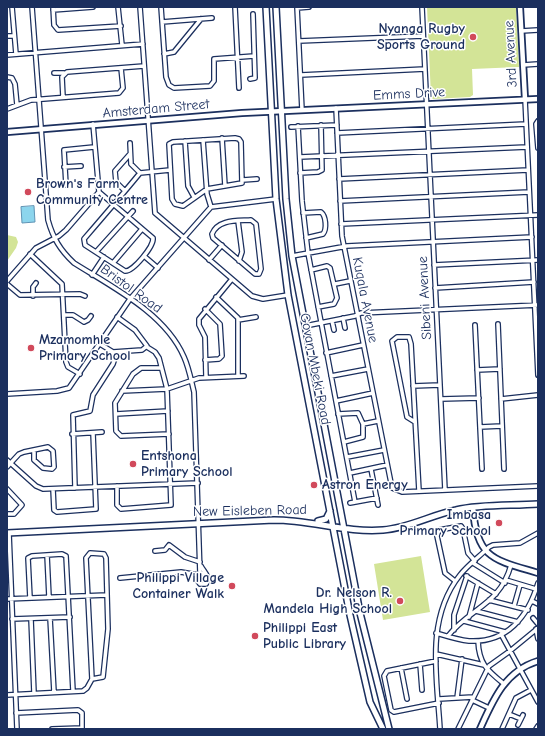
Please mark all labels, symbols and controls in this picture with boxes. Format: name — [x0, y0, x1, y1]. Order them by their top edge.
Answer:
street label: 3rd Avenue — [501, 20, 521, 88]
place label: Nyanga Rugby Sports Ground — [377, 21, 465, 54]
marker: Nyanga Rugby Sports Ground — [468, 32, 478, 42]
street label: Emms Drive — [372, 84, 446, 104]
street label: Amsterdam Street — [102, 96, 210, 122]
place label: Brown's Farm Community Centre — [36, 176, 148, 208]
marker: Brown's Farm Community Centre — [23, 187, 33, 197]
street label: Kuqala Avenue — [348, 256, 382, 344]
street label: Sibeni Avenue — [414, 256, 436, 340]
street label: Bristol Road — [97, 261, 165, 317]
street label: Govan Mbeki Road — [296, 312, 334, 426]
place label: Mzamomhle Primary School — [39, 332, 130, 364]
marker: Mzamomhle Primary School — [26, 343, 36, 353]
place label: Entshona Primary School — [141, 448, 232, 480]
marker: Entshona Primary School — [128, 459, 138, 469]
place label: Astron Energy — [322, 477, 408, 493]
marker: Astron Energy — [309, 480, 319, 490]
street label: New Eisleben Road — [193, 502, 307, 520]
place label: Imbasa Primary School — [400, 507, 491, 540]
marker: Imbasa Primary School — [494, 518, 504, 528]
place label: Philippi Village Container Walk — [132, 570, 224, 602]
marker: Philippi Village Container Walk — [227, 581, 237, 591]
place label: Dr. Nelson R. Mandela High School — [264, 585, 392, 618]
marker: Dr. Nelson R. Mandela High School — [395, 596, 405, 606]
place label: Philippi East Public Library — [263, 620, 346, 652]
marker: Philippi East Public Library — [250, 631, 260, 641]

